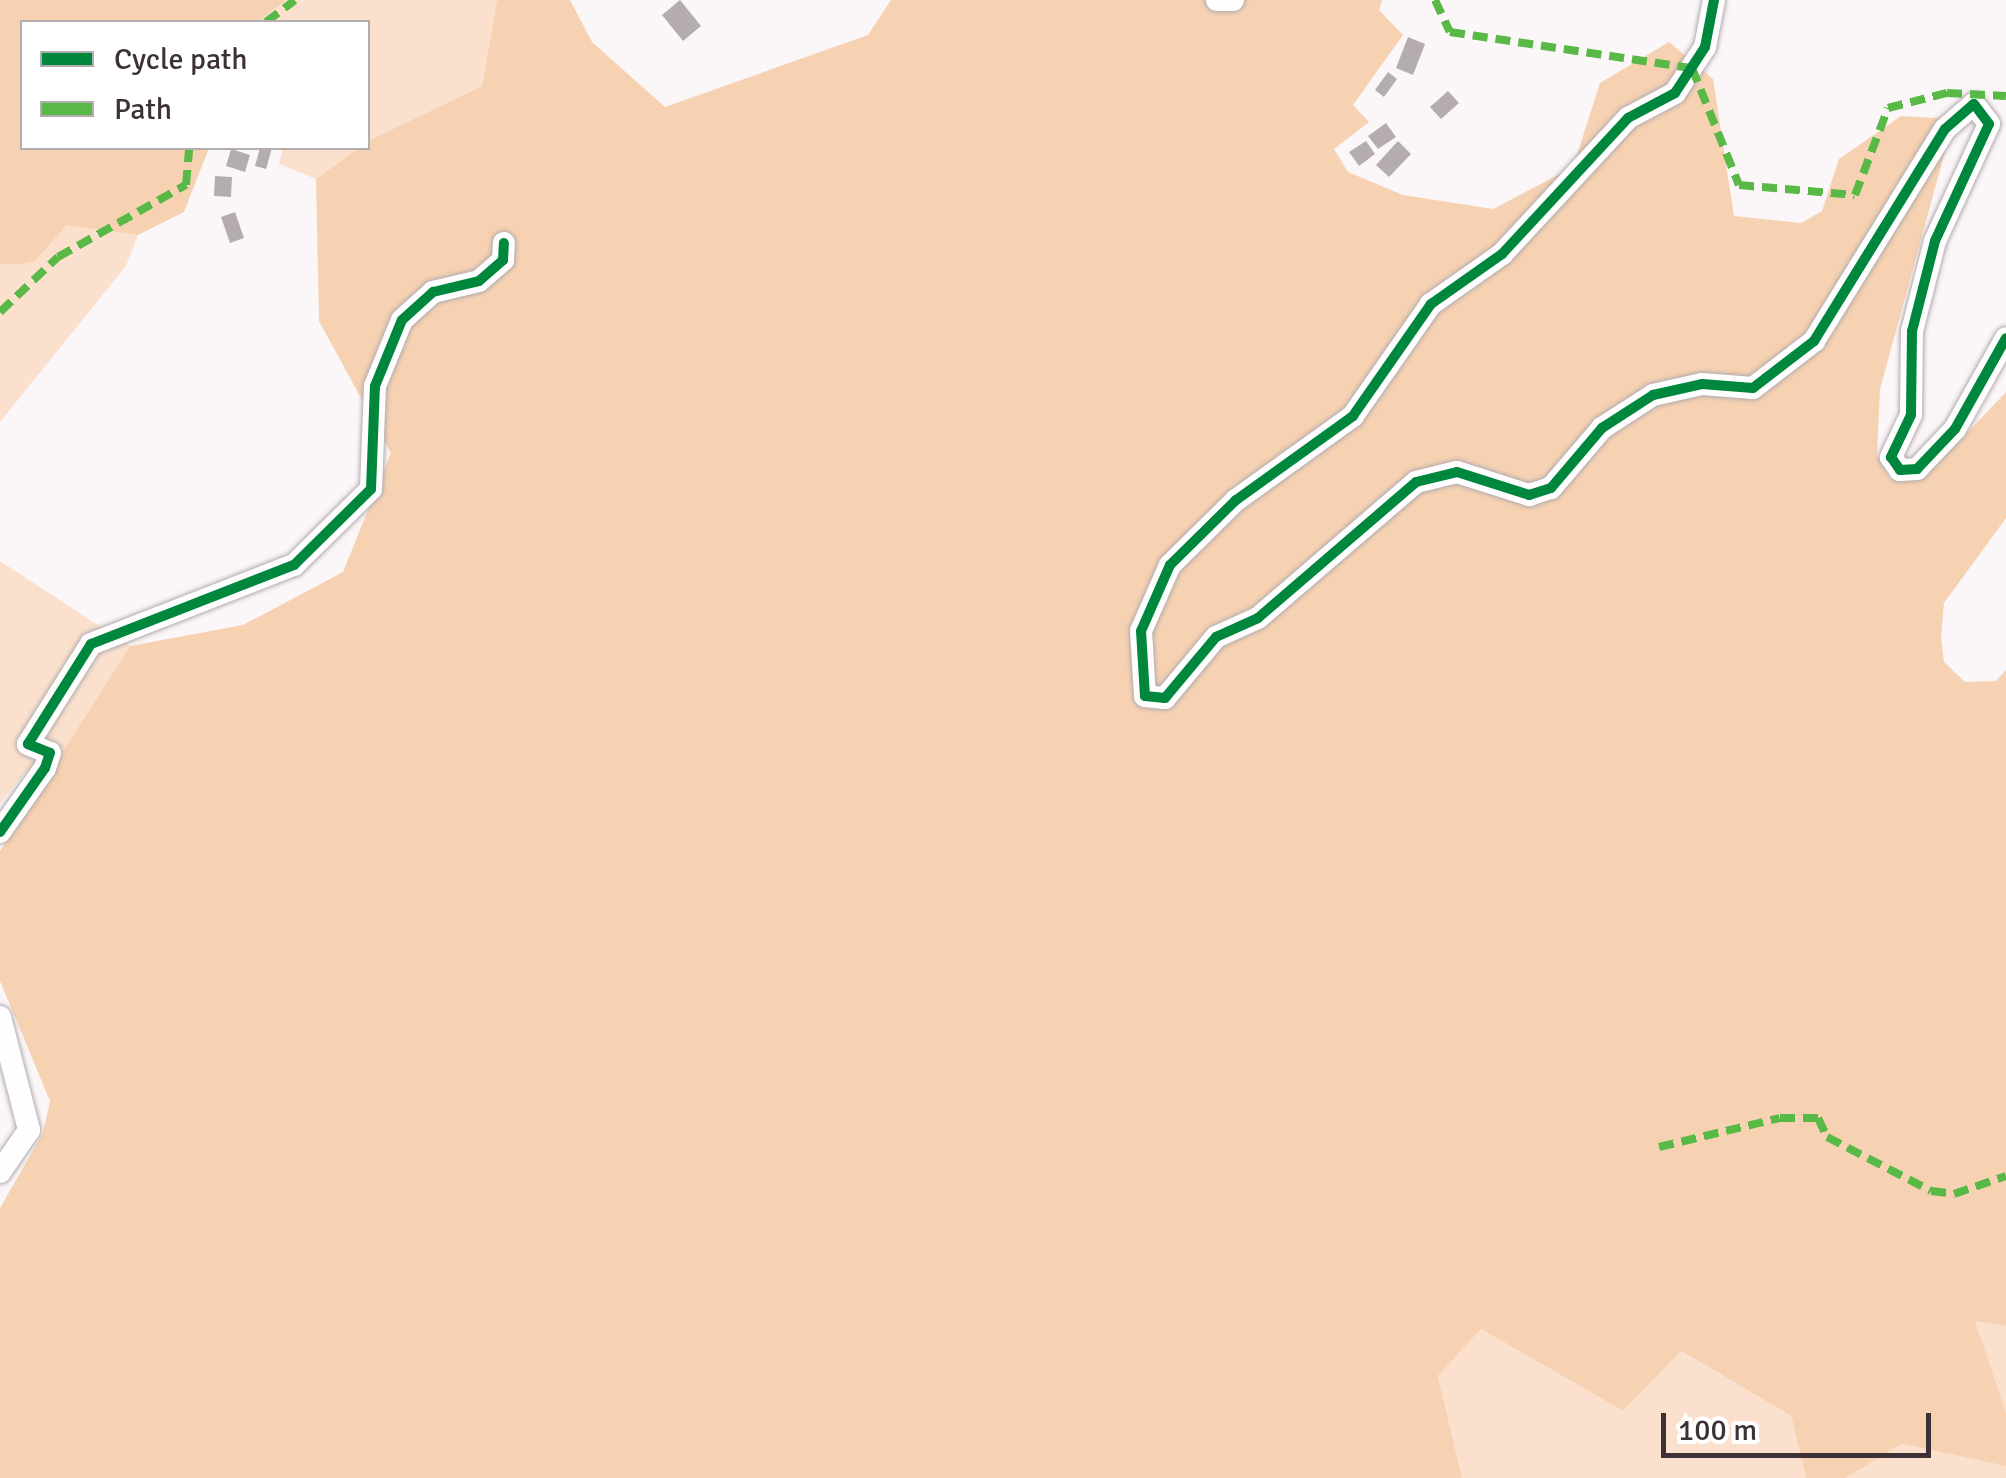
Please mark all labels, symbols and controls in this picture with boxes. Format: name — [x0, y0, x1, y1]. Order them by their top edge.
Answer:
legend — [20, 20, 370, 150]
text: Cycle path — [114, 41, 248, 78]
text: Path — [114, 91, 172, 128]
scale bar — [1666, 1393, 1936, 1455]
text: 100 m — [1678, 1412, 1757, 1449]

